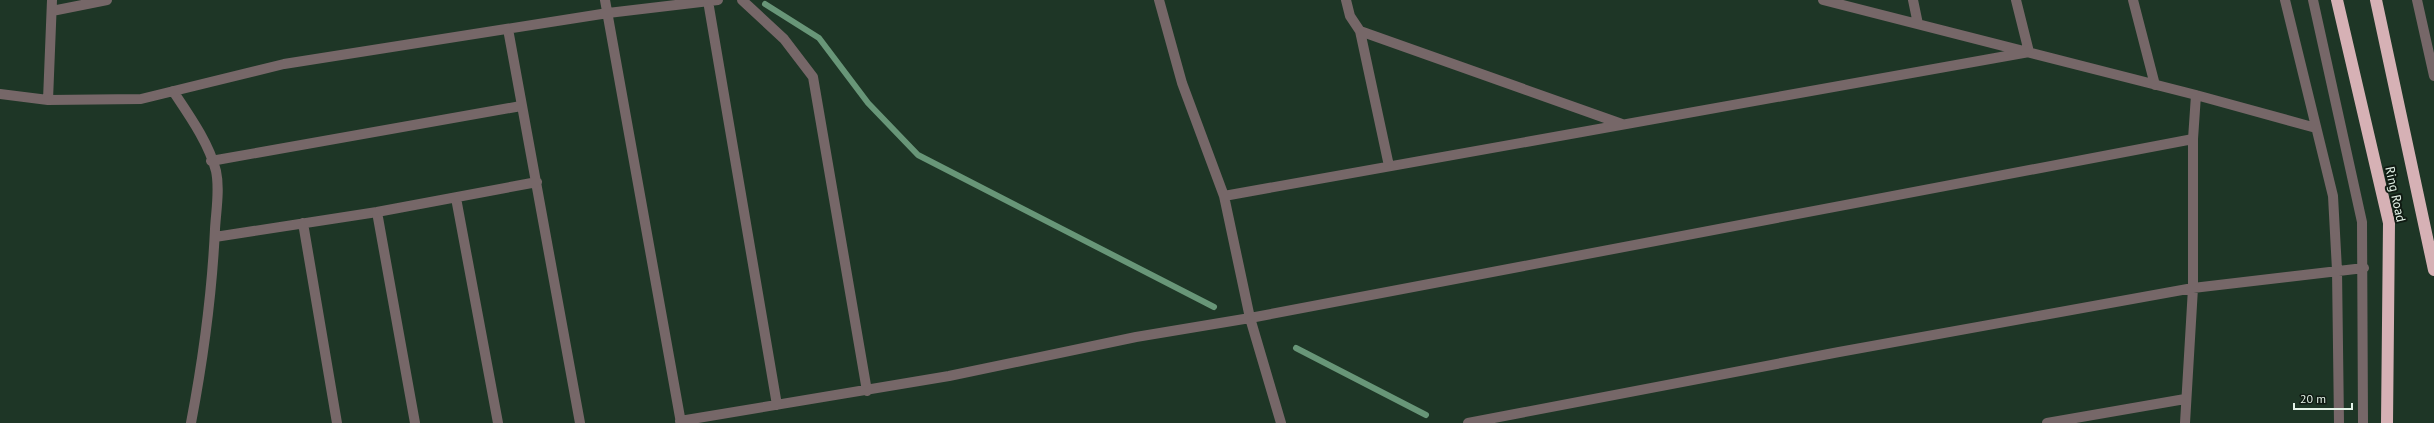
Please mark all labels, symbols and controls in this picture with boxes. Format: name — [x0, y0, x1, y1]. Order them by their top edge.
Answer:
street label: Ring Road — [2381, 165, 2410, 223]
scale bar — [2294, 385, 2352, 411]
text: 20 m — [2300, 391, 2326, 406]

